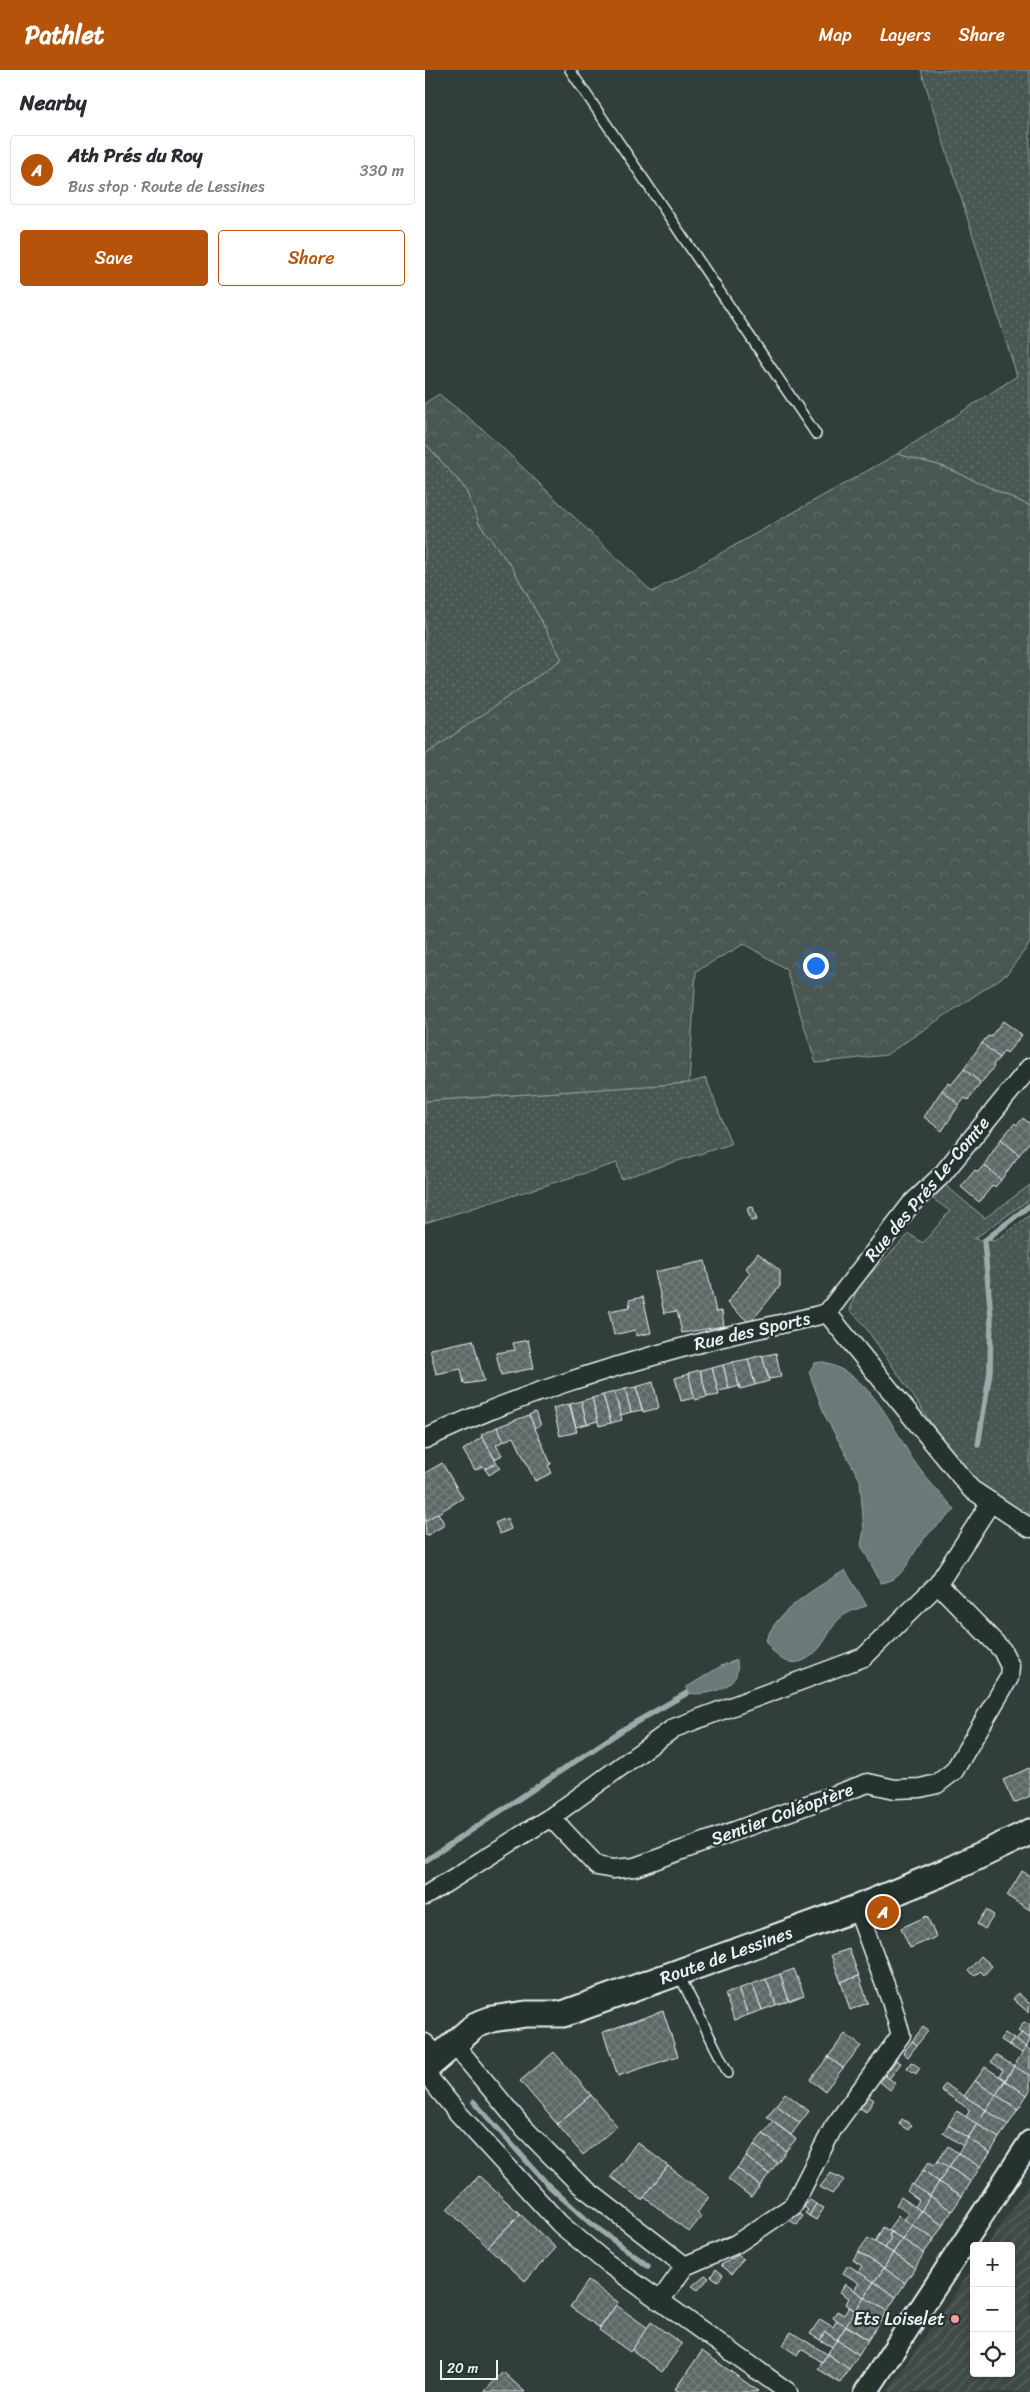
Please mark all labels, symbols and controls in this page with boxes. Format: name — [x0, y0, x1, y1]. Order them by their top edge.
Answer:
text: Pathlet — [25, 14, 104, 56]
text: Map — [819, 19, 852, 51]
text: Layers — [880, 19, 931, 51]
text: Share — [959, 19, 1005, 51]
text: Nearby — [20, 84, 86, 122]
text: Ath Prés du Roy — [68, 139, 202, 172]
text: A — [32, 156, 42, 185]
text: 330 m — [360, 156, 404, 185]
text: Bus stop · Route de Lessines — [68, 172, 265, 201]
button: Save — [20, 230, 208, 286]
button: Share — [218, 230, 405, 286]
your location — [803, 953, 829, 979]
street label: Rue des Prés Le-Comte — [856, 1109, 998, 1269]
street label: Rue des Sports — [691, 1302, 814, 1360]
street label: Sentier Coléoptère — [706, 1773, 858, 1855]
pin: A — [867, 1893, 899, 1931]
street label: Route de Lessines — [655, 1916, 797, 1994]
map controls — [970, 2242, 1015, 2377]
button: + — [970, 2242, 1015, 2287]
button: − — [970, 2287, 1015, 2332]
place label: Ets Loiselet — [853, 2303, 945, 2335]
marker: Ets Loiselet — [949, 2313, 961, 2325]
button: locate — [970, 2332, 1015, 2377]
text: 20 m — [447, 2356, 478, 2381]
scale bar — [440, 2357, 497, 2380]

